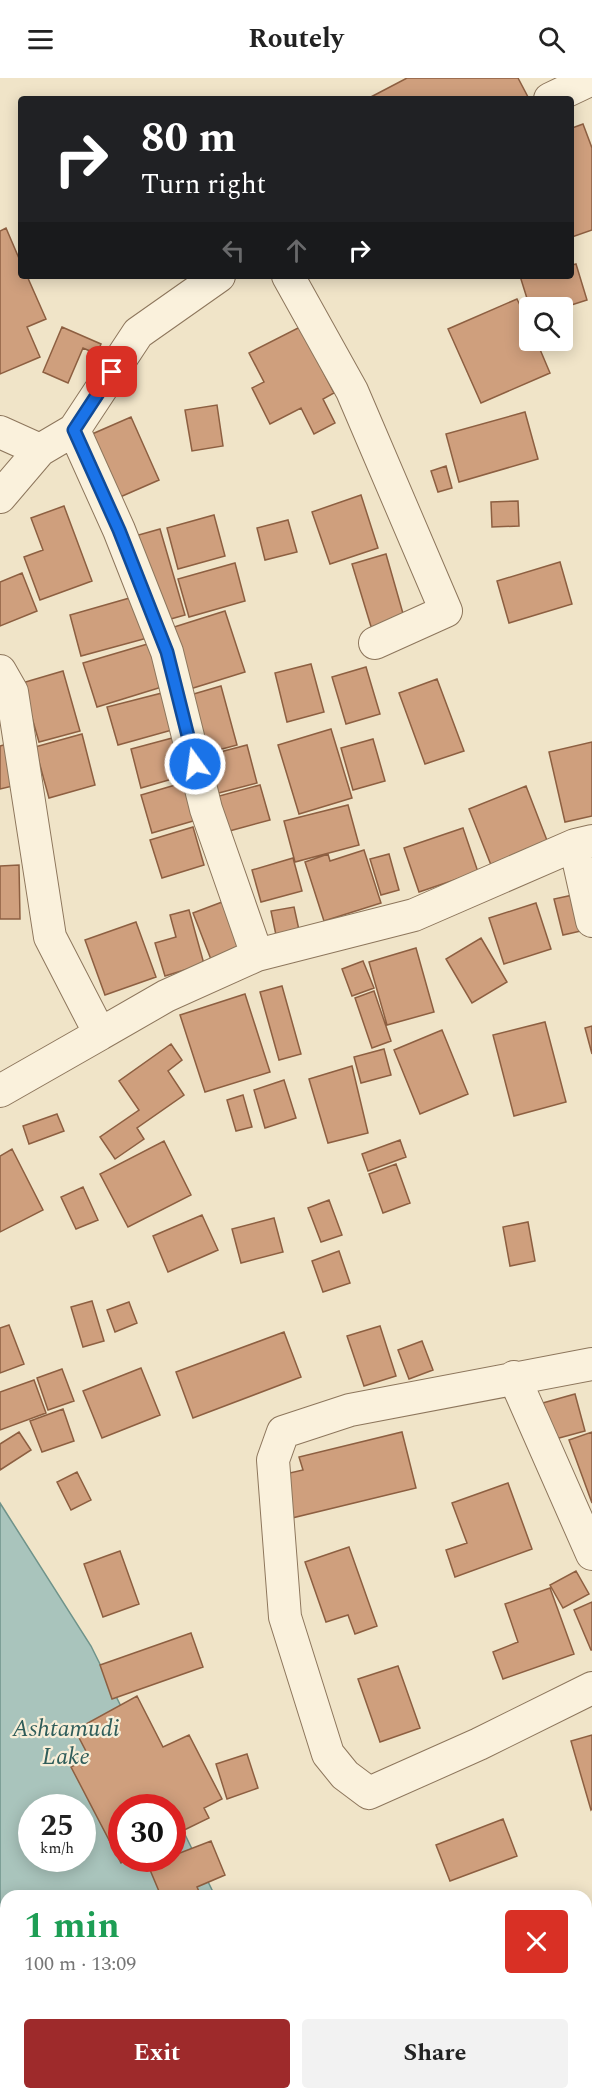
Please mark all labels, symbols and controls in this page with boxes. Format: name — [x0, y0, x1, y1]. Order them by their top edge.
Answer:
text: Routely — [248, 18, 344, 60]
icon: menu — [24, 23, 57, 56]
icon: search — [535, 23, 568, 56]
text: 80 m — [141, 107, 236, 170]
icon: right — [42, 120, 120, 198]
text: Turn right — [141, 164, 266, 206]
icon: left — [217, 234, 250, 267]
icon: ahead — [280, 234, 313, 267]
icon: right — [343, 234, 376, 267]
map controls — [519, 297, 573, 351]
button: search — [519, 297, 573, 351]
pin — [86, 346, 137, 397]
icon: arrive — [95, 355, 128, 388]
position arrow — [163, 732, 227, 796]
water label: Ashtamudi Lake — [11, 1711, 120, 1775]
speed limit sign: 30 — [108, 1794, 186, 1872]
text: 25 — [40, 1803, 74, 1849]
text: km/h — [40, 1837, 74, 1860]
text: 1 min — [24, 1899, 120, 1954]
button: close — [505, 1910, 568, 1973]
text: 100 m · 13:09 — [24, 1949, 136, 1979]
button: Exit — [24, 2019, 290, 2088]
button: Share — [302, 2019, 568, 2088]

